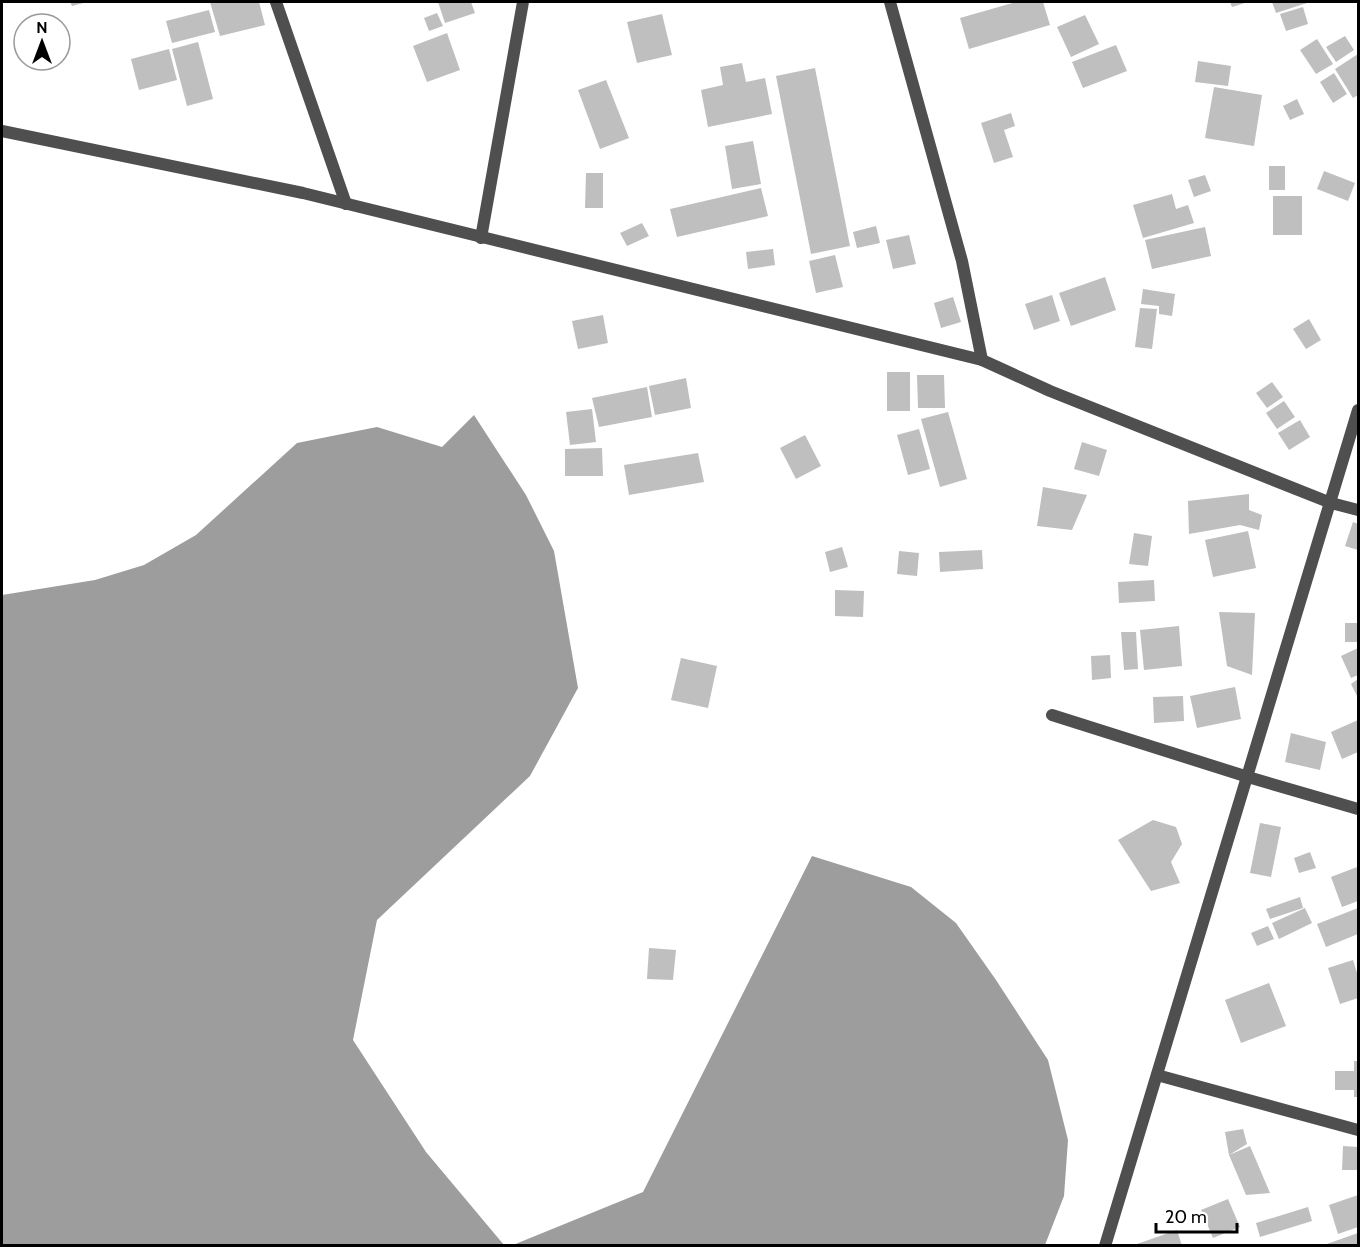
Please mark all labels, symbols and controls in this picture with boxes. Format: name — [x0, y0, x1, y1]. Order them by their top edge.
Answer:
north arrow — [12, 12, 72, 72]
text: N — [36, 18, 48, 37]
scale bar — [1156, 1196, 1237, 1234]
text: 20 m — [1165, 1206, 1207, 1228]

